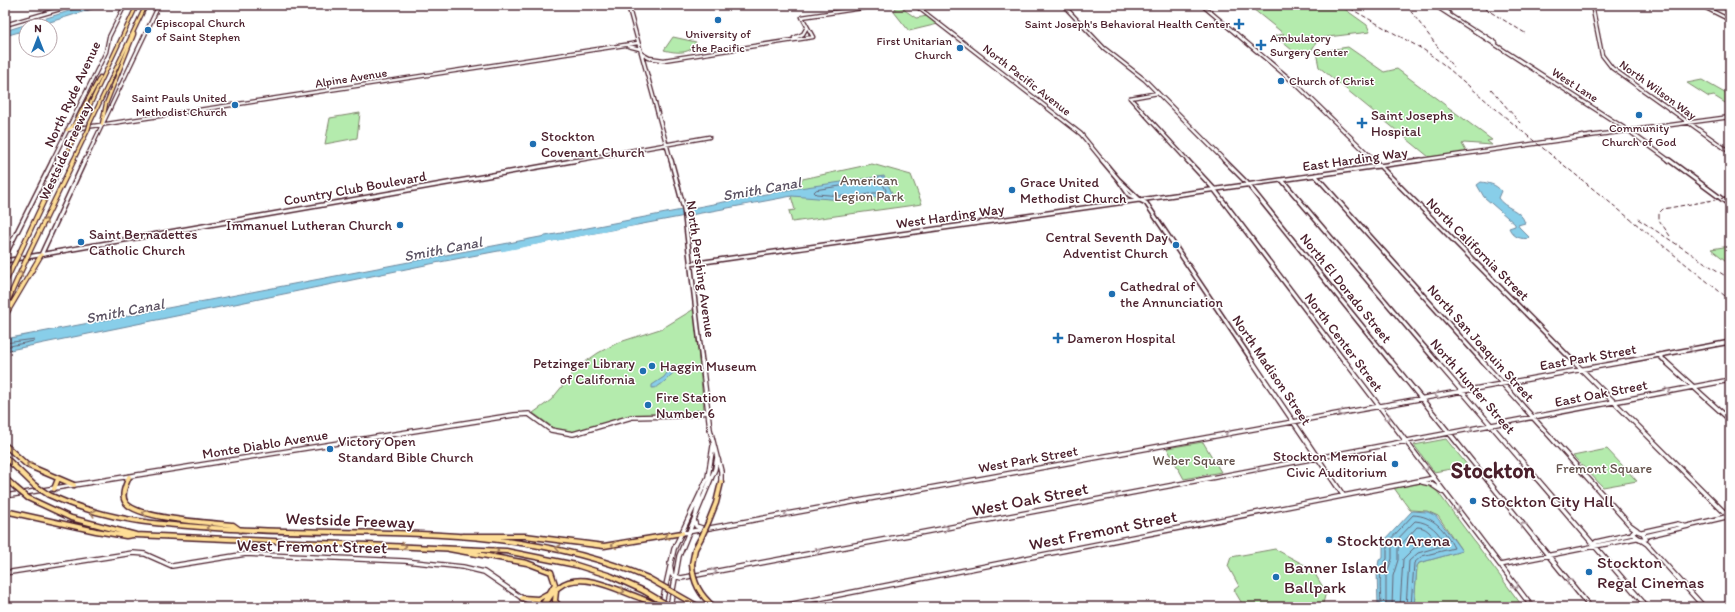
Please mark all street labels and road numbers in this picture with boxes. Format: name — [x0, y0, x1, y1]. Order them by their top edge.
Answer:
street label: North Ryde Avenue — [40, 38, 105, 150]
street label: North Pacific Avenue — [980, 41, 1074, 119]
street label: North Wilson Way — [1617, 57, 1700, 123]
street label: Alpine Avenue — [314, 65, 388, 91]
street label: West Lane — [1549, 65, 1601, 105]
street label: Westside Freeway — [35, 99, 96, 203]
street label: East Harding Way — [1301, 144, 1409, 175]
street label: Country Club Boulevard — [282, 168, 428, 209]
street label: North California Street — [1423, 194, 1533, 304]
street label: North Pershing Avenue — [682, 200, 719, 339]
street label: West Harding Way — [895, 200, 1006, 233]
street label: North El Dorado Street — [1296, 230, 1395, 347]
street label: North San Joaquin Street — [1424, 281, 1538, 405]
street label: North Center Street — [1301, 290, 1386, 395]
street label: North Madison Street — [1228, 312, 1315, 429]
street label: North Hunter Street — [1427, 335, 1519, 438]
street label: East Park Street — [1538, 341, 1638, 374]
street label: East Oak Street — [1553, 376, 1649, 411]
street label: Monte Diablo Avenue — [201, 426, 329, 463]
street label: West Park Street — [977, 442, 1079, 477]
street label: West Oak Street — [970, 478, 1090, 520]
street label: West Fremont Street — [1027, 506, 1179, 554]
street label: Westside Freeway — [285, 508, 415, 532]
street label: West Fremont Street — [237, 535, 387, 557]

